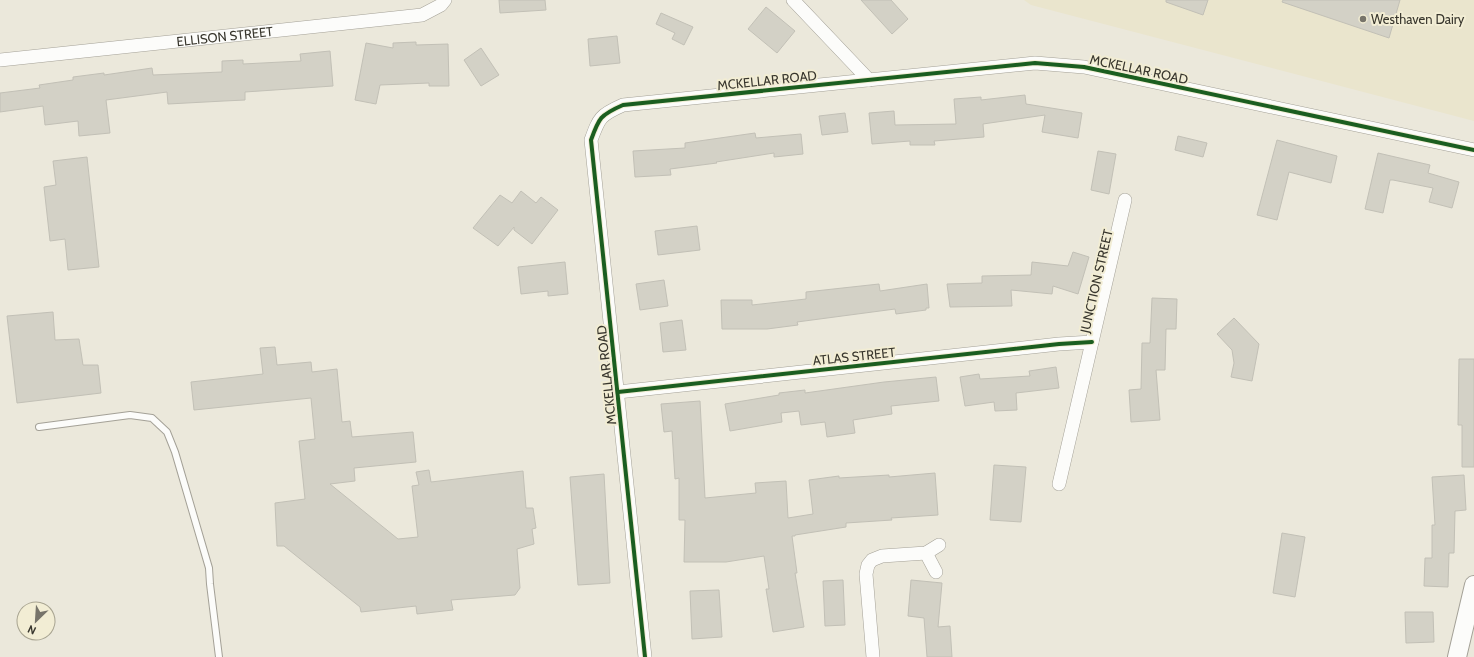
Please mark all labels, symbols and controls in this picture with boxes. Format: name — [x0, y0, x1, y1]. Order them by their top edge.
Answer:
place label: Westhaven Dairy — [1371, 11, 1465, 27]
marker: Westhaven Dairy — [1358, 14, 1368, 24]
street label: ELLISON STREET — [176, 23, 274, 49]
street label: MCKELLAR ROAD — [1088, 51, 1190, 87]
street label: MCKELLAR ROAD — [716, 67, 818, 93]
street label: JUNCTION STREET — [1076, 228, 1116, 335]
street label: MCKELLAR ROAD — [593, 324, 619, 426]
street label: ATLAS STREET — [812, 344, 896, 368]
north arrow — [16, 601, 56, 641]
text: N — [25, 622, 38, 638]

